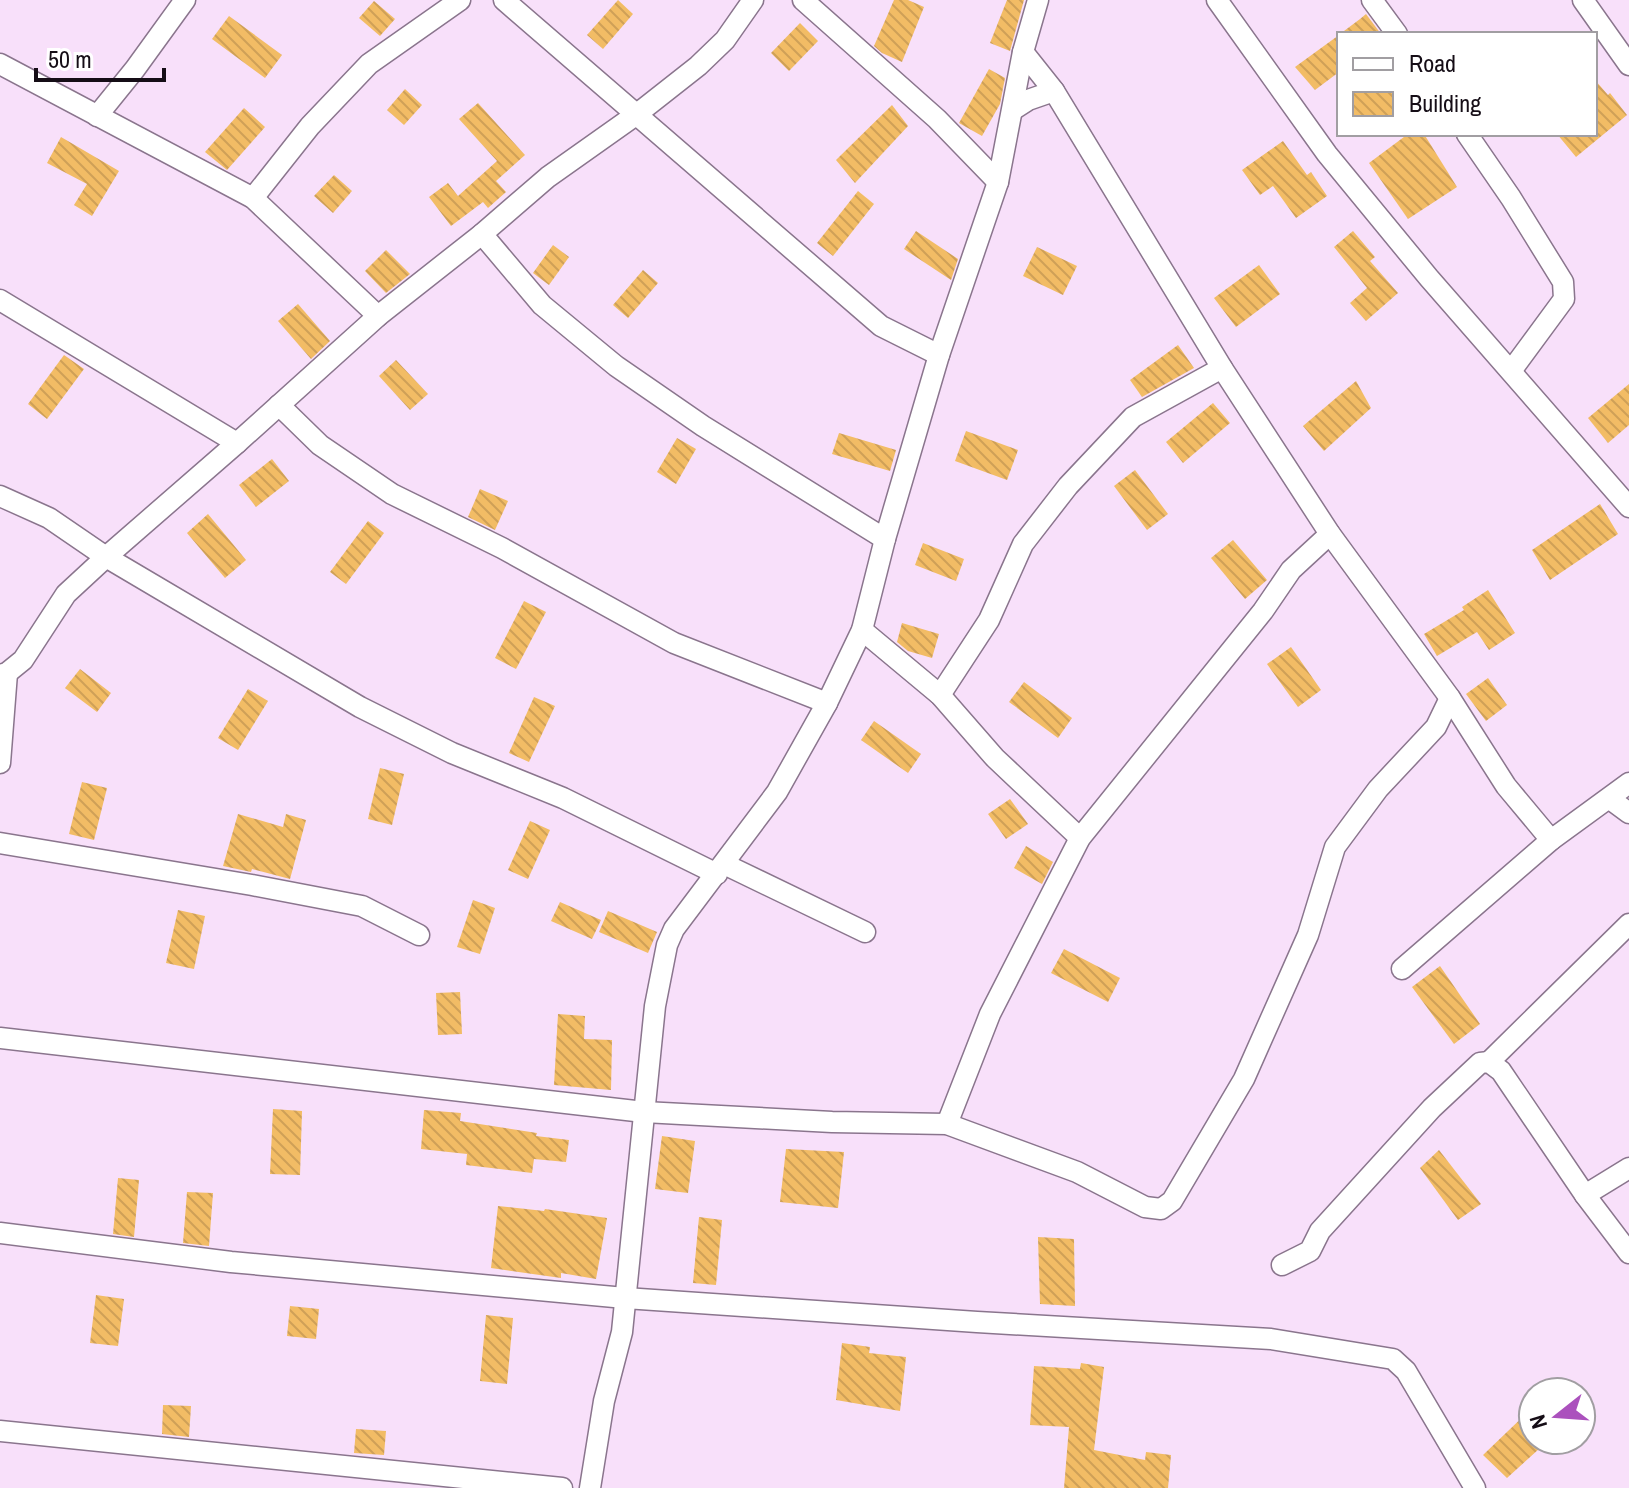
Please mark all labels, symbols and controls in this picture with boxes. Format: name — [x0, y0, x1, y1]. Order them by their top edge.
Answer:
scale bar — [36, 32, 164, 82]
legend — [1337, 32, 1597, 136]
text: 50 m — [48, 43, 92, 75]
text: Road — [1409, 47, 1456, 79]
text: Building — [1409, 87, 1481, 119]
north arrow — [1517, 1376, 1597, 1456]
text: N — [1522, 1411, 1554, 1432]

